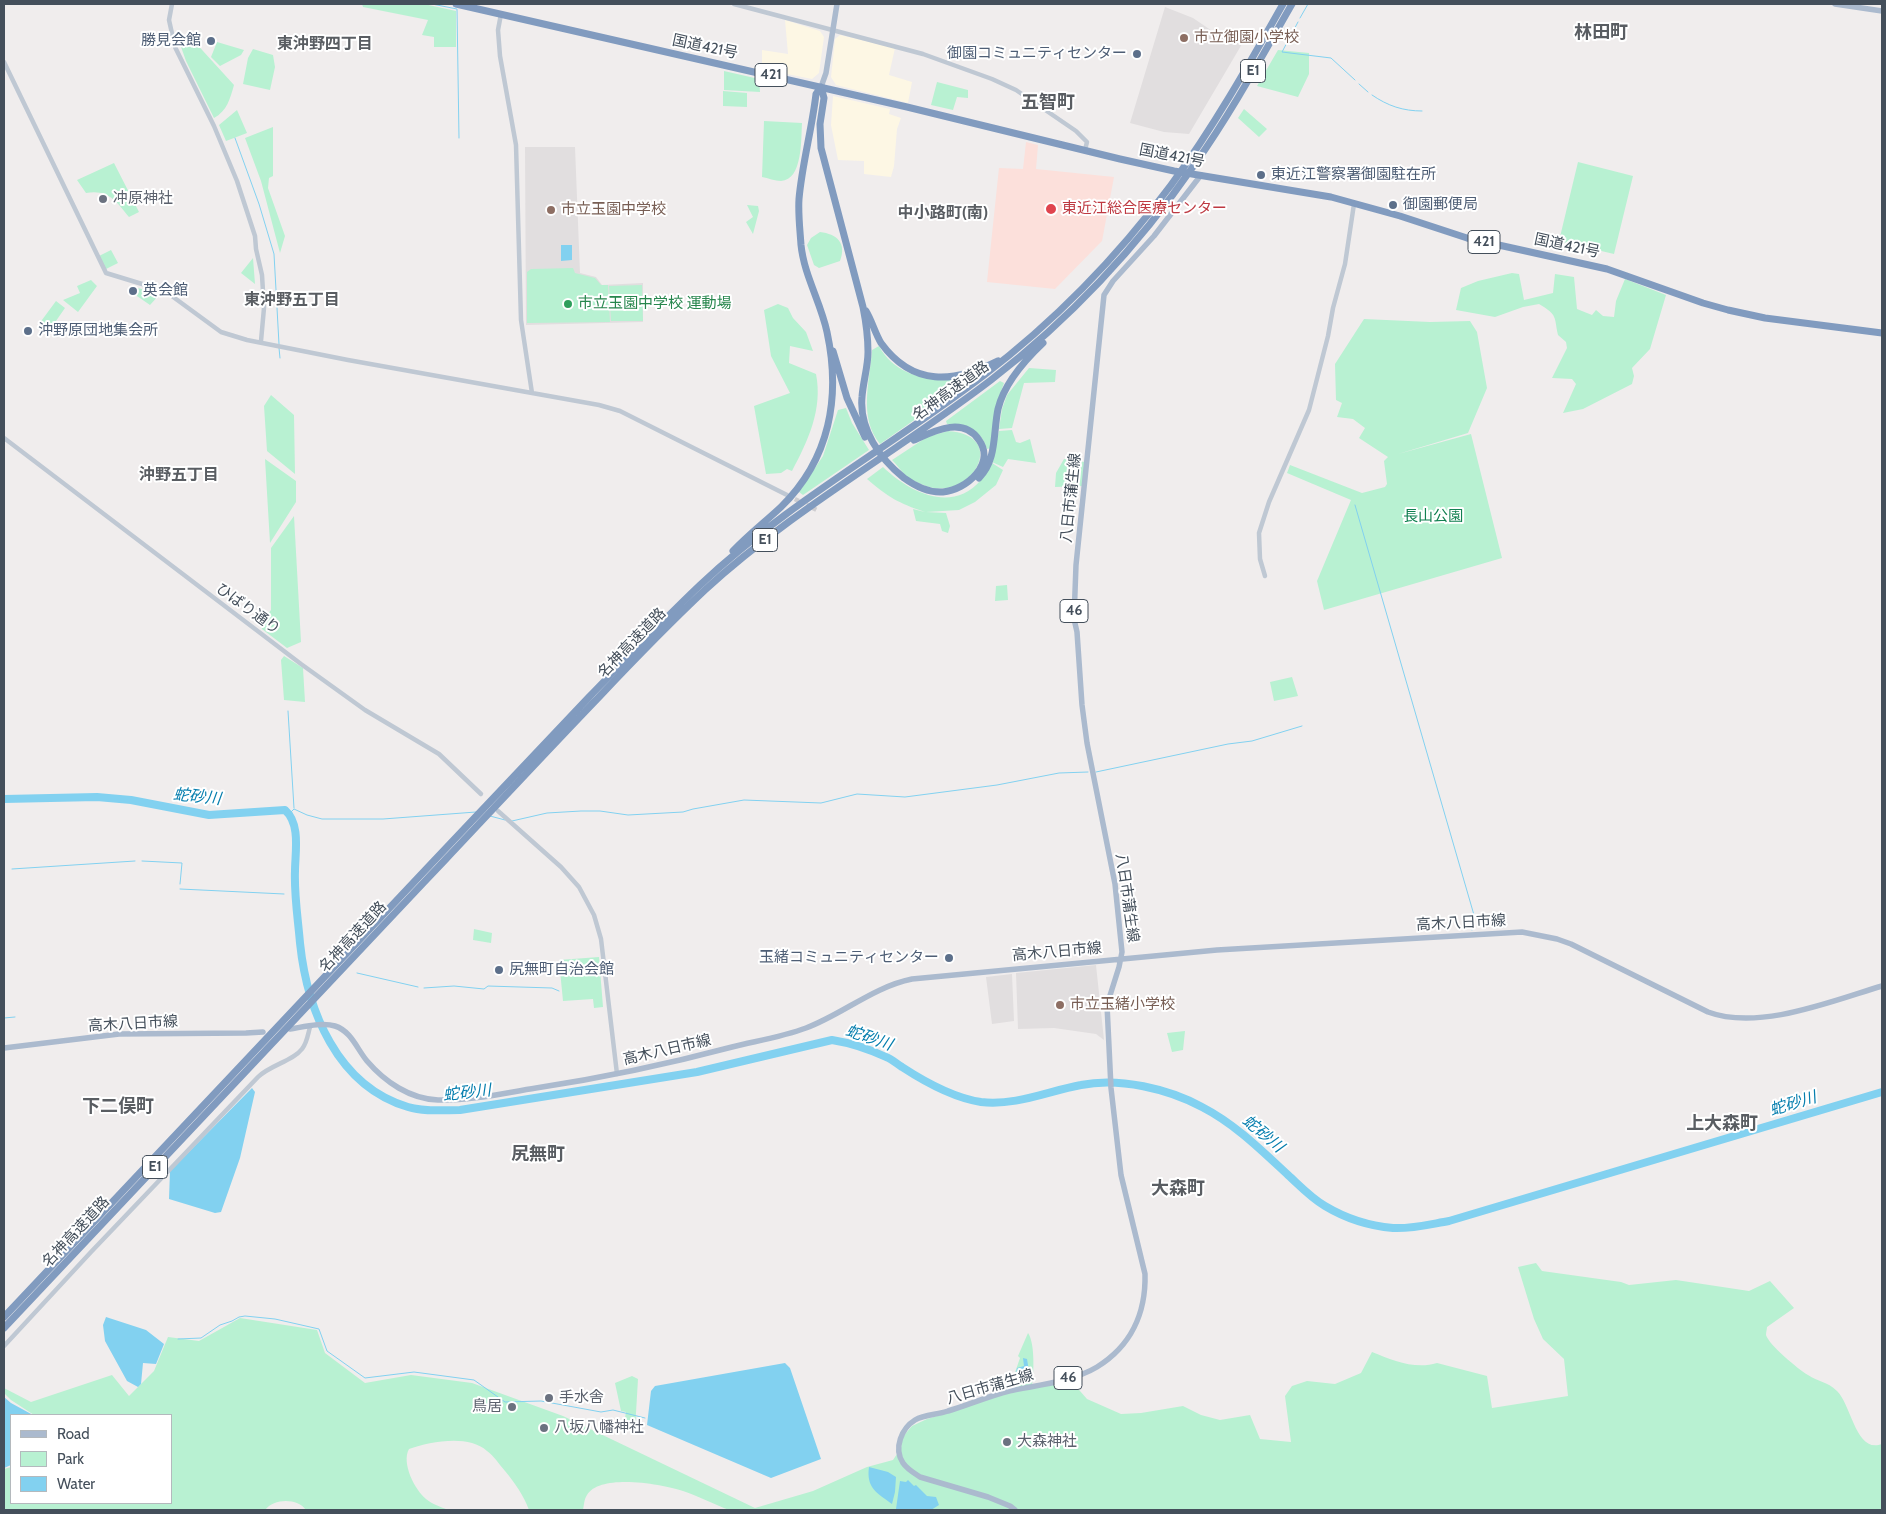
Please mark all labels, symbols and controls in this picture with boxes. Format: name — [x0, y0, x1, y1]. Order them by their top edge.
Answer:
district label: 林田町 — [1574, 22, 1628, 44]
place label: 市立御園小学校 — [1194, 29, 1299, 47]
street label: 国道421号 — [671, 31, 739, 63]
place label: 勝見会館 — [141, 32, 201, 50]
marker: 市立御園小学校 — [1178, 32, 1190, 44]
district label: 東沖野四丁目 — [277, 34, 373, 54]
marker: 勝見会館 — [205, 35, 217, 47]
place label: 御園コミュニティセンター — [947, 45, 1127, 63]
marker: 御園コミュニティセンター — [1131, 48, 1143, 60]
road number: E1 — [1240, 59, 1266, 82]
road number: 421 — [755, 64, 787, 86]
district label: 五智町 — [1021, 92, 1075, 114]
street label: 国道421号 — [1138, 141, 1206, 171]
place label: 東近江警察署御園駐在所 — [1271, 166, 1436, 184]
marker: 東近江警察署御園駐在所 — [1255, 169, 1267, 181]
place label: 冲原神社 — [113, 190, 173, 208]
marker: 冲原神社 — [97, 193, 109, 205]
place label: 御園郵便局 — [1403, 196, 1478, 214]
marker: 御園郵便局 — [1387, 199, 1399, 211]
place label: 東近江総合医療センター — [1062, 200, 1227, 218]
place label: 市立玉園中学校 — [561, 201, 666, 219]
marker: 東近江総合医療センター — [1044, 202, 1058, 216]
district label: 中小路町(南) — [898, 203, 988, 223]
marker: 市立玉園中学校 — [545, 204, 557, 216]
road number: 421 — [1468, 230, 1500, 253]
street label: 国道421号 — [1533, 230, 1601, 262]
place label: 英会館 — [143, 282, 188, 300]
marker: 英会館 — [127, 285, 139, 297]
district label: 東沖野五丁目 — [244, 290, 340, 310]
place label: 市立玉園中学校 運動場 — [578, 295, 731, 313]
marker: 市立玉園中学校 運動場 — [562, 298, 574, 310]
place label: 沖野原団地集会所 — [38, 322, 158, 340]
marker: 沖野原団地集会所 — [22, 325, 34, 337]
street label: 名神高速道路 — [909, 357, 993, 425]
street label: 八日市蒲生線 — [1057, 452, 1085, 544]
district label: 沖野五丁目 — [139, 465, 219, 485]
park label: 長山公園 — [1403, 508, 1463, 526]
road number: E1 — [752, 528, 778, 552]
street label: ひばり通り — [212, 580, 284, 638]
road number: 46 — [1060, 600, 1088, 622]
street label: 名神高速道路 — [594, 604, 670, 682]
water label: 蛇砂川 — [172, 785, 222, 809]
street label: 八日市蒲生線 — [1112, 852, 1142, 944]
street label: 名神高速道路 — [316, 898, 390, 976]
street label: 高木八日市線 — [1416, 912, 1506, 934]
street label: 高木八日市線 — [1011, 939, 1103, 965]
place label: 玉緒コミュニティセンター — [759, 949, 939, 967]
marker: 玉緒コミュニティセンター — [943, 952, 955, 964]
place label: 尻無町自治会館 — [509, 961, 614, 979]
marker: 尻無町自治会館 — [493, 964, 505, 976]
place label: 市立玉緒小学校 — [1070, 996, 1175, 1014]
marker: 市立玉緒小学校 — [1054, 999, 1066, 1011]
street label: 高木八日市線 — [88, 1013, 178, 1035]
water label: 蛇砂川 — [843, 1021, 895, 1055]
street label: 高木八日市線 — [621, 1031, 713, 1069]
water label: 蛇砂川 — [442, 1081, 492, 1105]
water label: 蛇砂川 — [1767, 1088, 1819, 1120]
district label: 下二俣町 — [82, 1096, 154, 1118]
water label: 蛇砂川 — [1238, 1111, 1288, 1157]
district label: 上大森町 — [1686, 1113, 1758, 1135]
district label: 尻無町 — [511, 1144, 565, 1166]
road number: E1 — [142, 1156, 168, 1178]
district label: 大森町 — [1151, 1178, 1205, 1200]
street label: 名神高速道路 — [39, 1193, 113, 1271]
street label: 八日市蒲生線 — [944, 1366, 1036, 1408]
road number: 46 — [1054, 1366, 1082, 1390]
place label: 手水舎 — [559, 1389, 604, 1407]
marker: 手水舎 — [543, 1392, 555, 1404]
place label: 鳥居 — [472, 1398, 502, 1416]
marker: 鳥居 — [506, 1401, 518, 1413]
legend — [10, 1414, 172, 1504]
place label: 八坂八幡神社 — [554, 1419, 644, 1437]
marker: 八坂八幡神社 — [538, 1422, 550, 1434]
text: Road — [57, 1425, 90, 1443]
place label: 大森神社 — [1017, 1433, 1077, 1451]
marker: 大森神社 — [1001, 1436, 1013, 1448]
text: Park — [57, 1450, 84, 1468]
text: Water — [57, 1475, 95, 1493]

